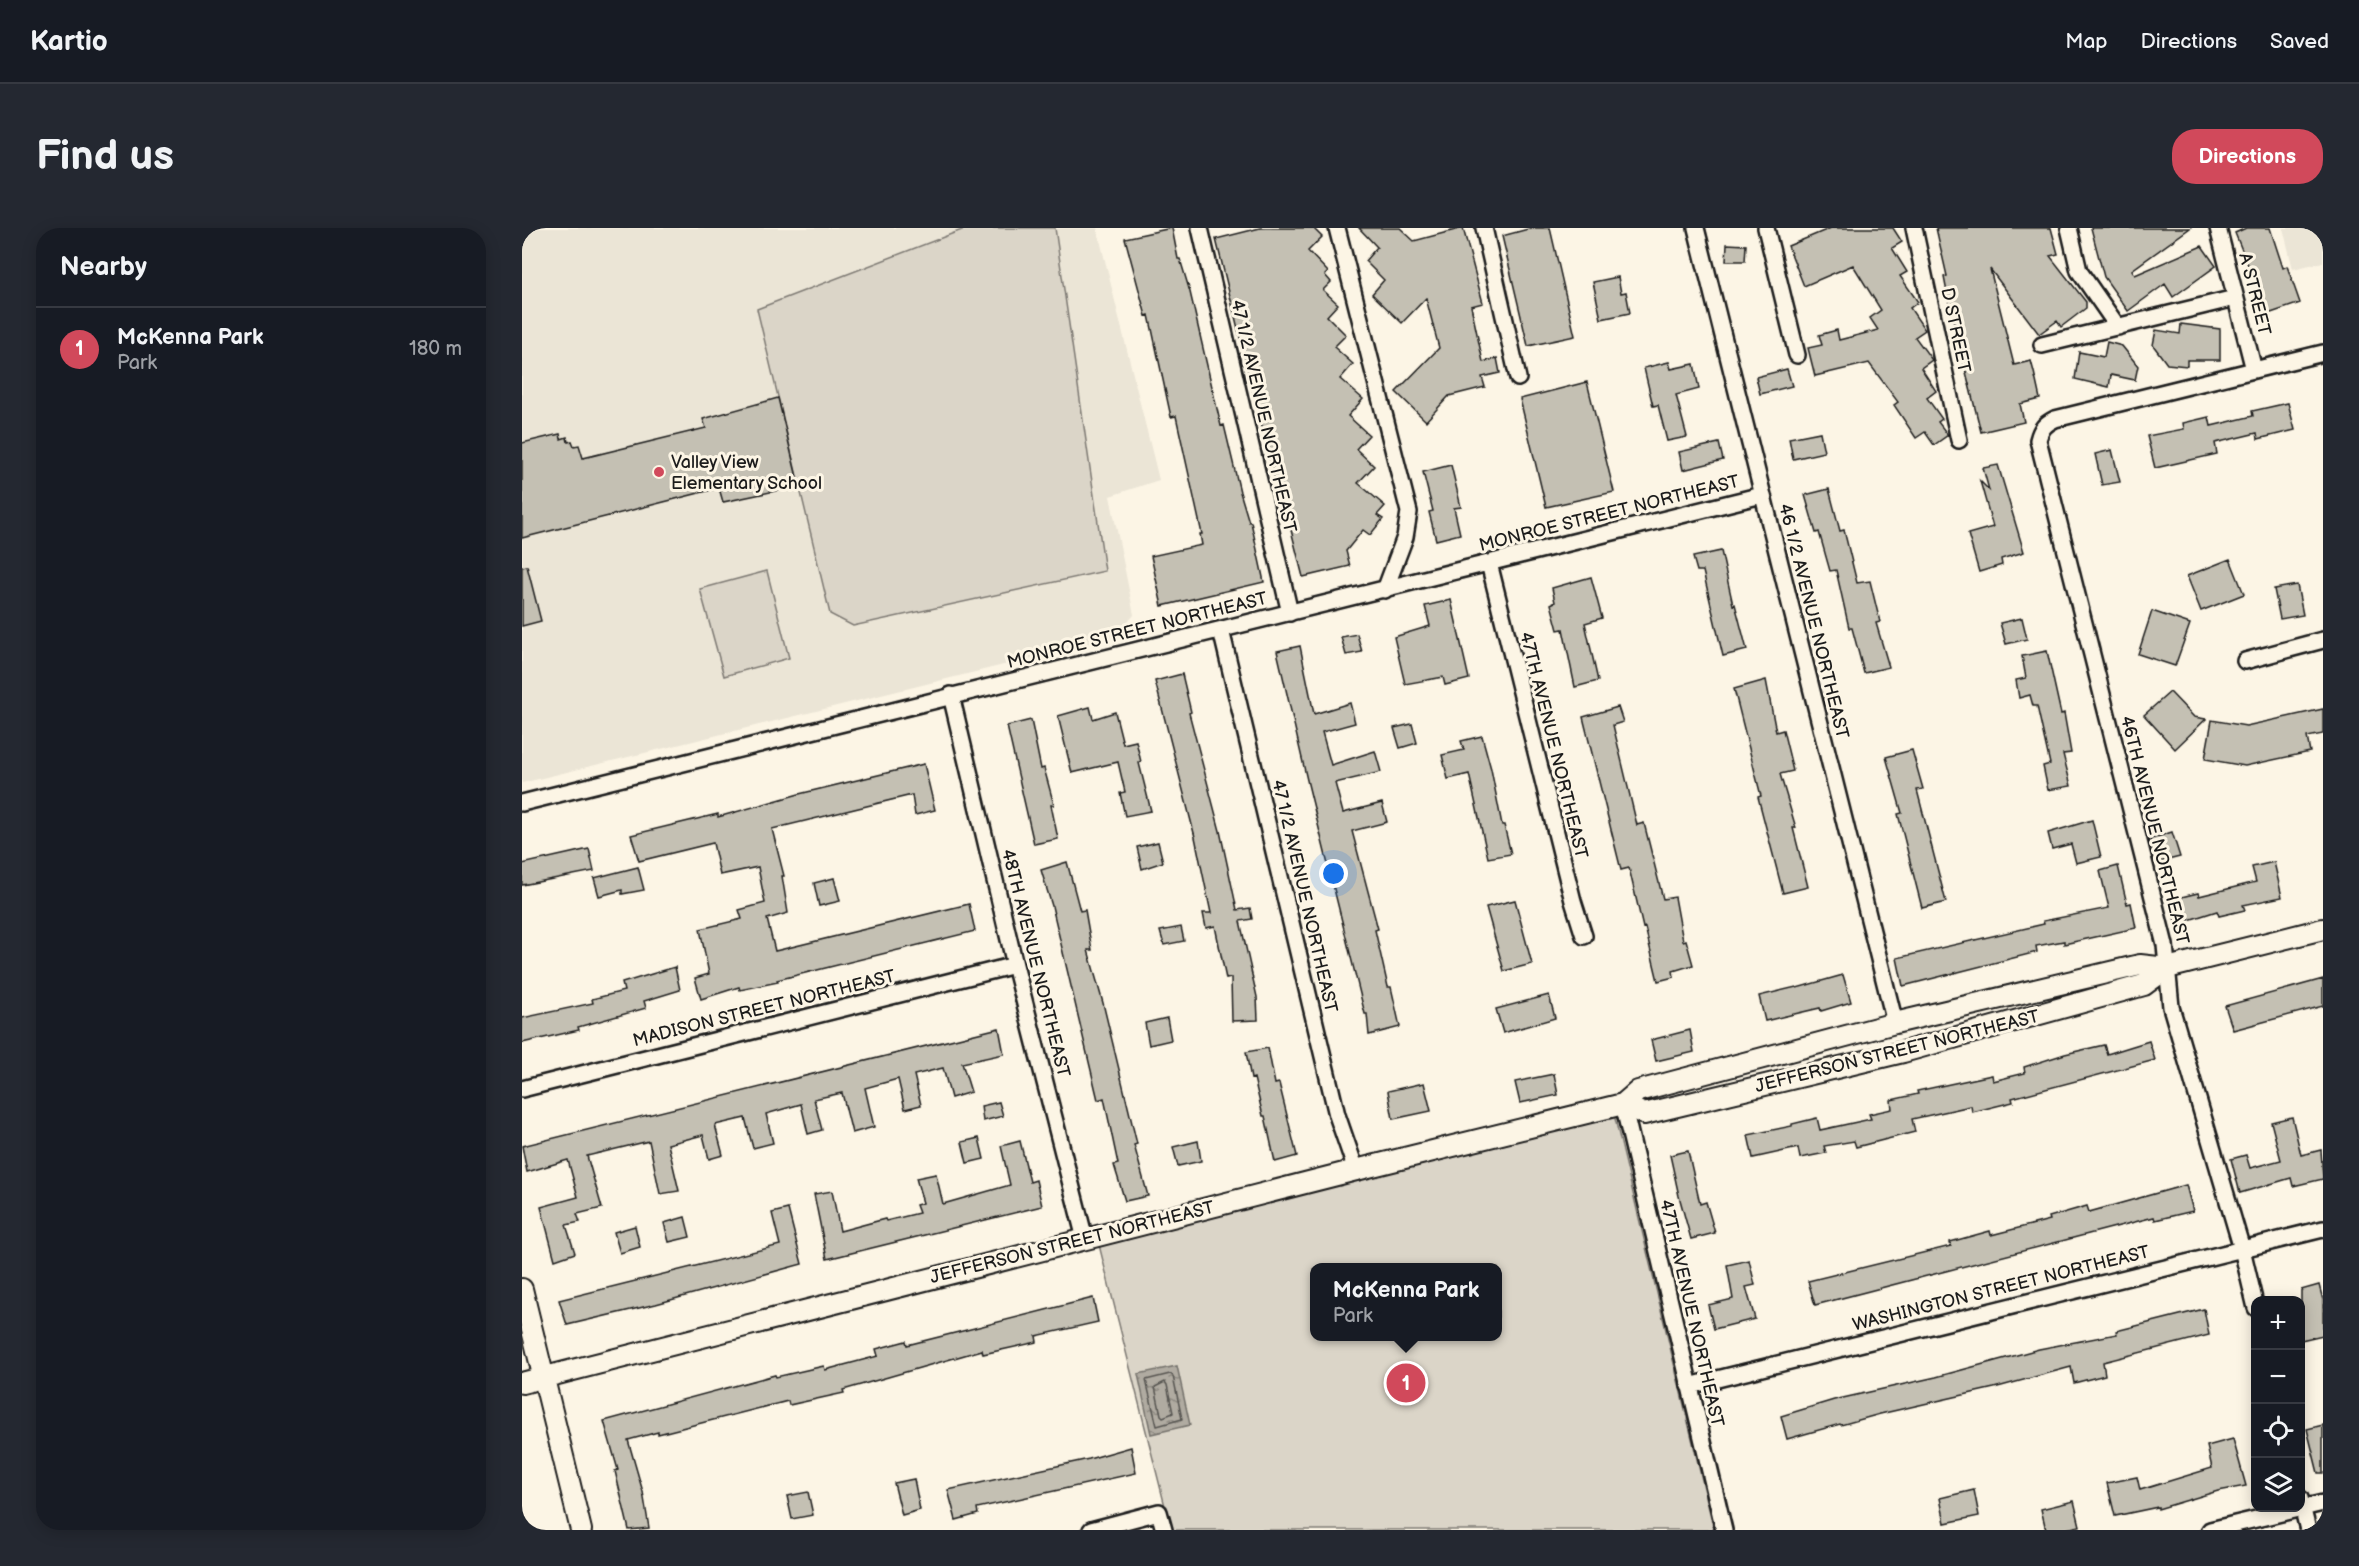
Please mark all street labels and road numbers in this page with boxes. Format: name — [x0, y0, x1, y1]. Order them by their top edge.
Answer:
street label: A STREET — [2234, 251, 2275, 338]
street label: D STREET — [1936, 286, 1975, 375]
street label: 47 1/2 AVENUE NORTHEAST — [1226, 298, 1301, 535]
street label: MONROE STREET NORTHEAST — [1477, 471, 1742, 556]
street label: 46 1/2 AVENUE NORTHEAST — [1774, 501, 1853, 741]
street label: MONROE STREET NORTHEAST — [1005, 588, 1270, 673]
street label: 47TH AVENUE NORTHEAST — [1515, 630, 1592, 861]
street label: 46TH AVENUE NORTHEAST — [2116, 714, 2193, 947]
street label: 47 1/2 AVENUE NORTHEAST — [1267, 778, 1342, 1015]
street label: 48TH AVENUE NORTHEAST — [997, 847, 1074, 1080]
street label: MADISON STREET NORTHEAST — [631, 966, 898, 1051]
street label: JEFFERSON STREET NORTHEAST — [1753, 1006, 2042, 1097]
street label: JEFFERSON STREET NORTHEAST — [928, 1197, 1217, 1288]
street label: 47TH AVENUE NORTHEAST — [1655, 1197, 1728, 1429]
street label: WASHINGTON STREET NORTHEAST — [1850, 1241, 2152, 1336]

